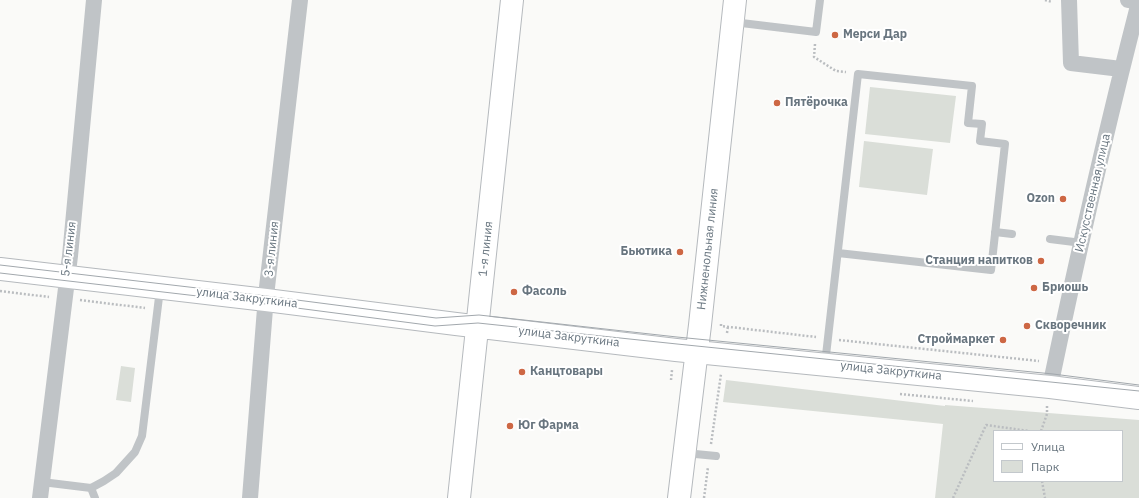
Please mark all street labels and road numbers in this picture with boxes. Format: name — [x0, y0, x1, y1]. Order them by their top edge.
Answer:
street label: Искусственная улица — [1072, 132, 1114, 254]
street label: Нижненольная линия — [694, 187, 722, 311]
street label: 5-я линия — [58, 221, 80, 277]
street label: 3-я линия — [262, 221, 282, 277]
street label: 1-я линия — [476, 221, 496, 277]
street label: улица Закруткина — [196, 285, 298, 311]
street label: улица Закруткина — [518, 324, 620, 350]
street label: улица Закруткина — [840, 359, 942, 383]

